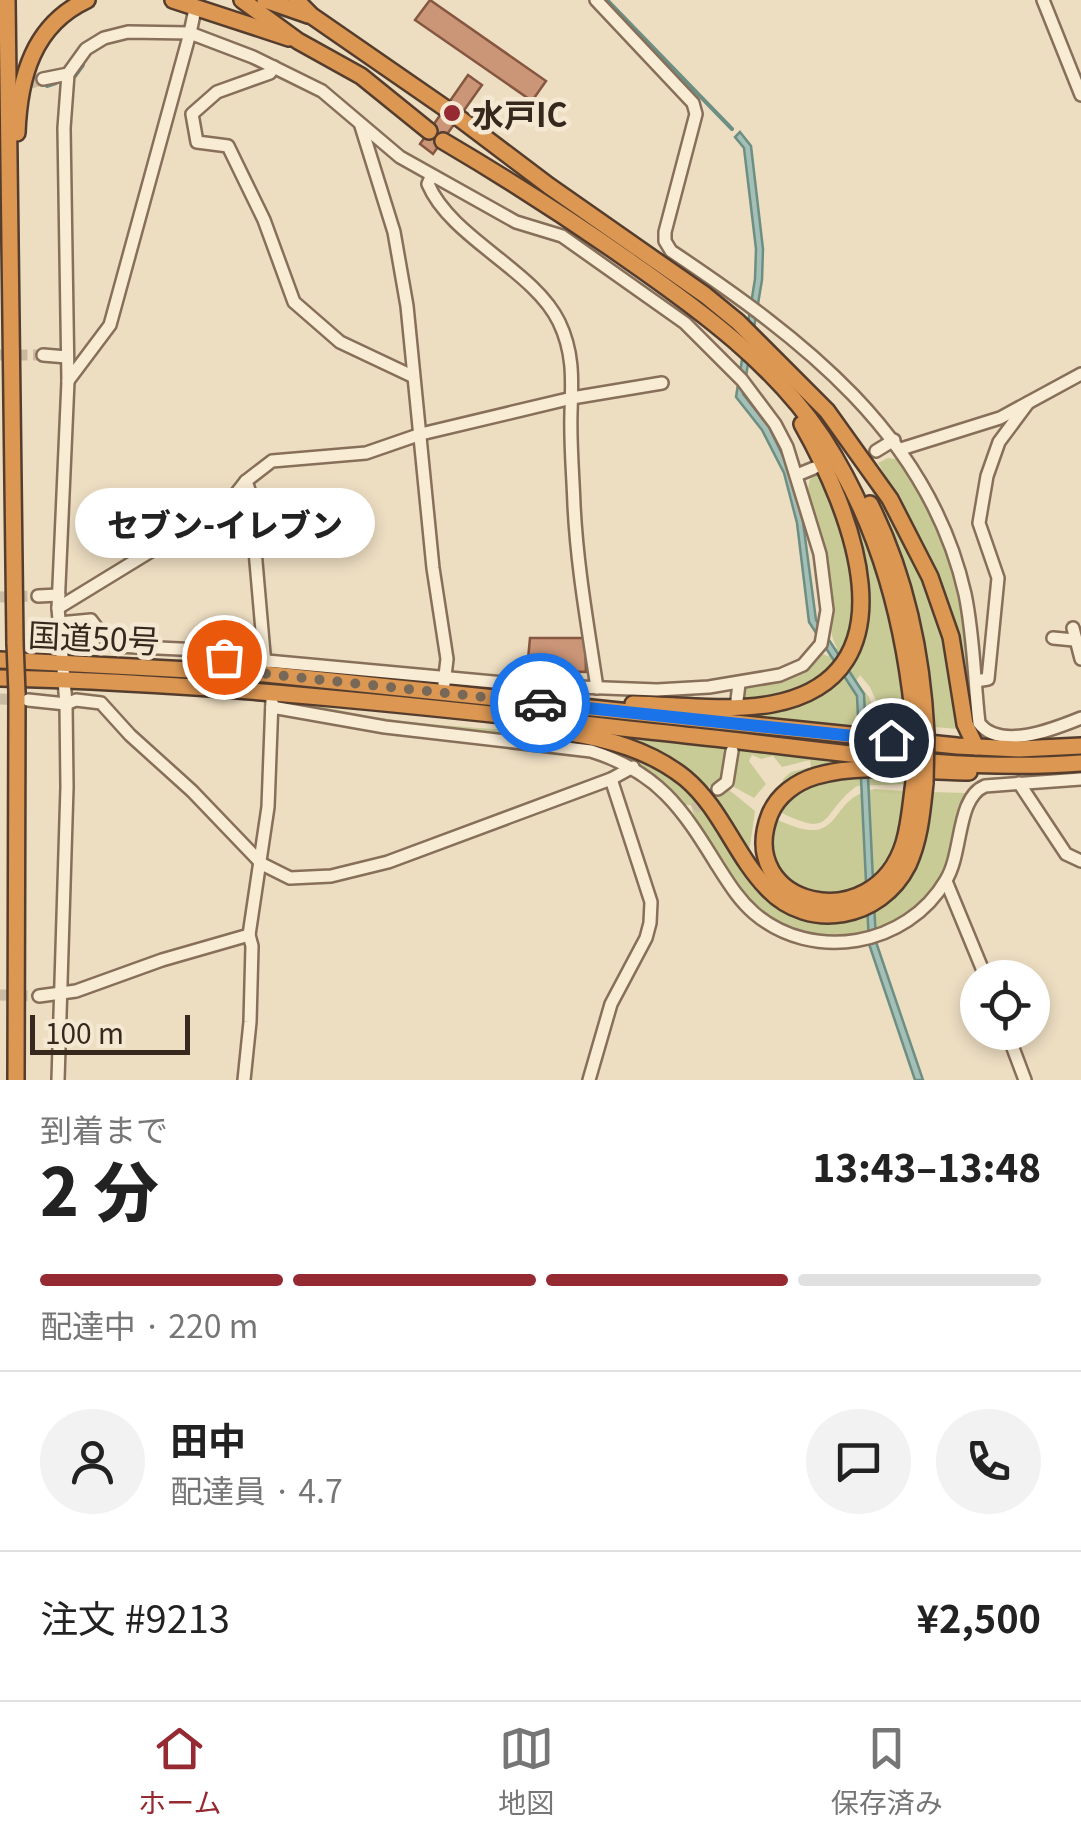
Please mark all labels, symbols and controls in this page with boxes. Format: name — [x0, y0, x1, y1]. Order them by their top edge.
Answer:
place label: 水戸IC — [472, 90, 568, 136]
marker: 水戸IC — [441, 102, 463, 124]
callout: セブン-イレブン — [74, 487, 374, 557]
text: セブン-イレブン — [107, 500, 343, 546]
street label: 国道50号 — [27, 610, 161, 662]
pin — [182, 615, 267, 700]
icon: bag — [197, 630, 252, 685]
courier — [490, 653, 590, 753]
icon: car — [513, 676, 568, 731]
pin — [849, 698, 934, 783]
icon: home — [864, 713, 919, 768]
map controls — [960, 960, 1050, 1050]
button: locate — [960, 960, 1050, 1050]
scale bar — [30, 1010, 190, 1054]
text: 100 m — [45, 1012, 124, 1052]
text: 到着まで — [40, 1105, 168, 1151]
text: 13:43–13:48 — [812, 1138, 1041, 1193]
text: 2 分 — [40, 1141, 159, 1235]
text: 配達中 · 220 m — [40, 1301, 258, 1347]
button: person — [40, 1409, 145, 1514]
button: chat — [806, 1409, 911, 1514]
button: phone — [936, 1409, 1041, 1514]
text: 田中 — [170, 1411, 246, 1466]
text: 配達員 · 4.7 — [170, 1466, 343, 1512]
text: 注文 #9213 — [40, 1589, 230, 1644]
text: ¥2,500 — [917, 1589, 1041, 1644]
tab: ホーム — [138, 1721, 221, 1821]
tab: 地図 — [498, 1721, 554, 1821]
tab: 保存済み — [831, 1721, 943, 1821]

